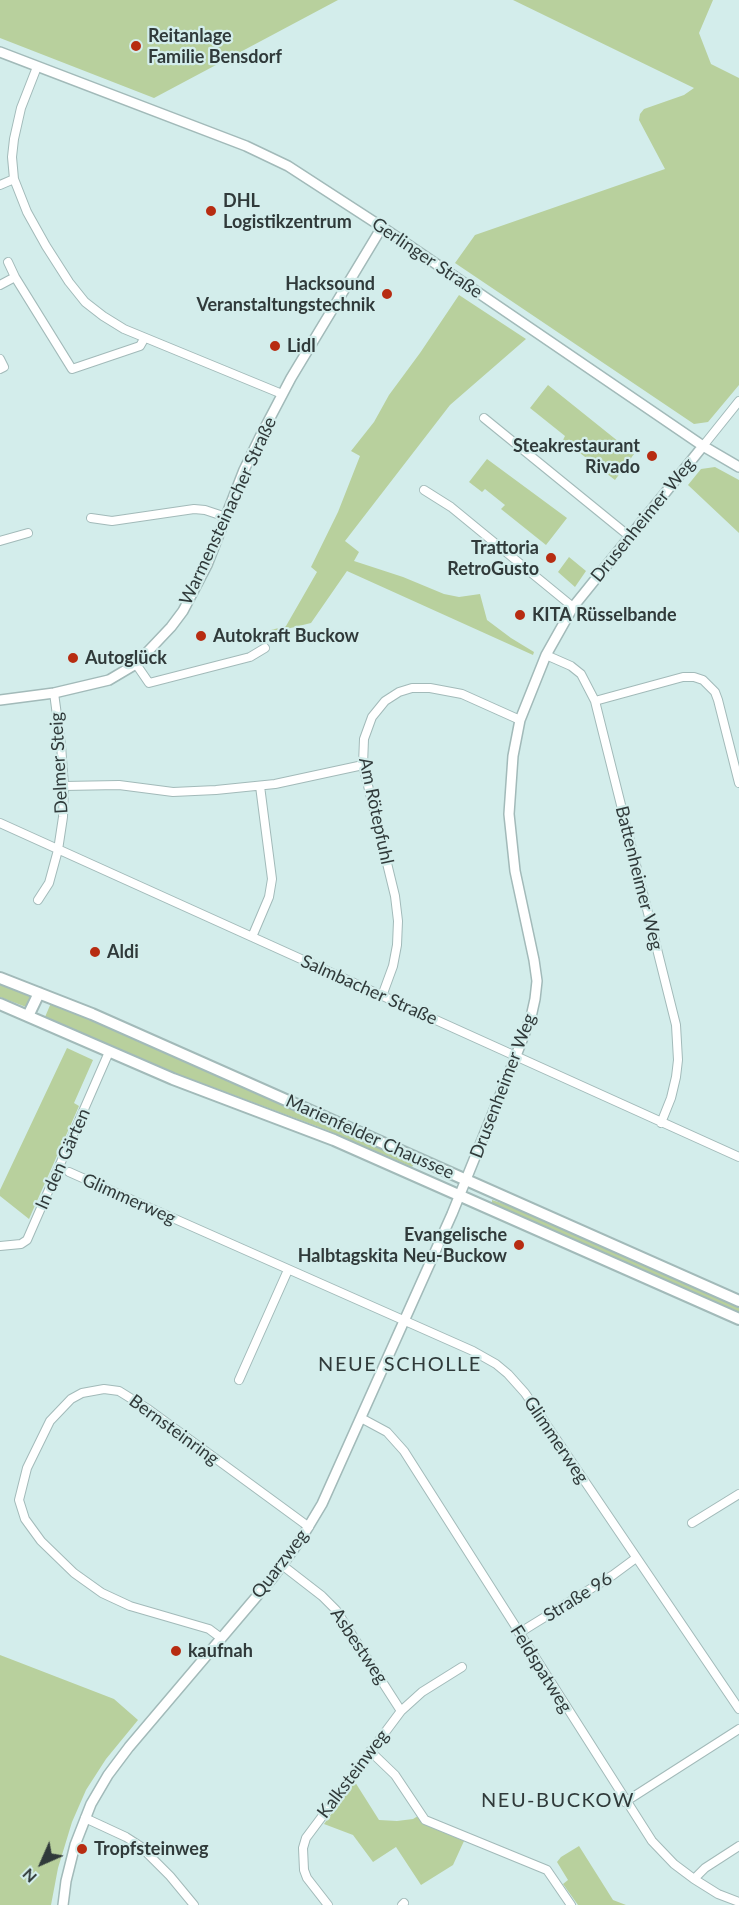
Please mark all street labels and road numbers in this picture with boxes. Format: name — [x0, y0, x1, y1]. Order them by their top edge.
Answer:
street label: Gerlinger Straße — [368, 213, 486, 303]
street label: Warmensteinacher Straße — [175, 414, 281, 608]
street label: Drusenheimer Weg — [586, 454, 700, 586]
street label: Delmer Steig — [46, 712, 72, 814]
street label: Am Rötepfuhl — [354, 756, 398, 866]
street label: Battenheimer Weg — [611, 804, 667, 952]
street label: Salmbacher Straße — [297, 950, 441, 1030]
street label: Drusenheimer Weg — [465, 1011, 541, 1161]
street label: Marienfelder Chaussee — [283, 1090, 457, 1184]
street label: In den Gärten — [31, 1105, 95, 1213]
street label: Glimmerweg — [79, 1169, 179, 1229]
street label: Bernsteinring — [125, 1390, 223, 1470]
street label: Glimmerweg — [519, 1392, 593, 1488]
street label: Quarzweg — [247, 1525, 313, 1603]
street label: Straße 96 — [540, 1568, 616, 1626]
street label: Asbestweg — [326, 1604, 392, 1688]
street label: Feldspatweg — [506, 1621, 576, 1717]
street label: Kalksteinweg — [313, 1726, 393, 1822]

